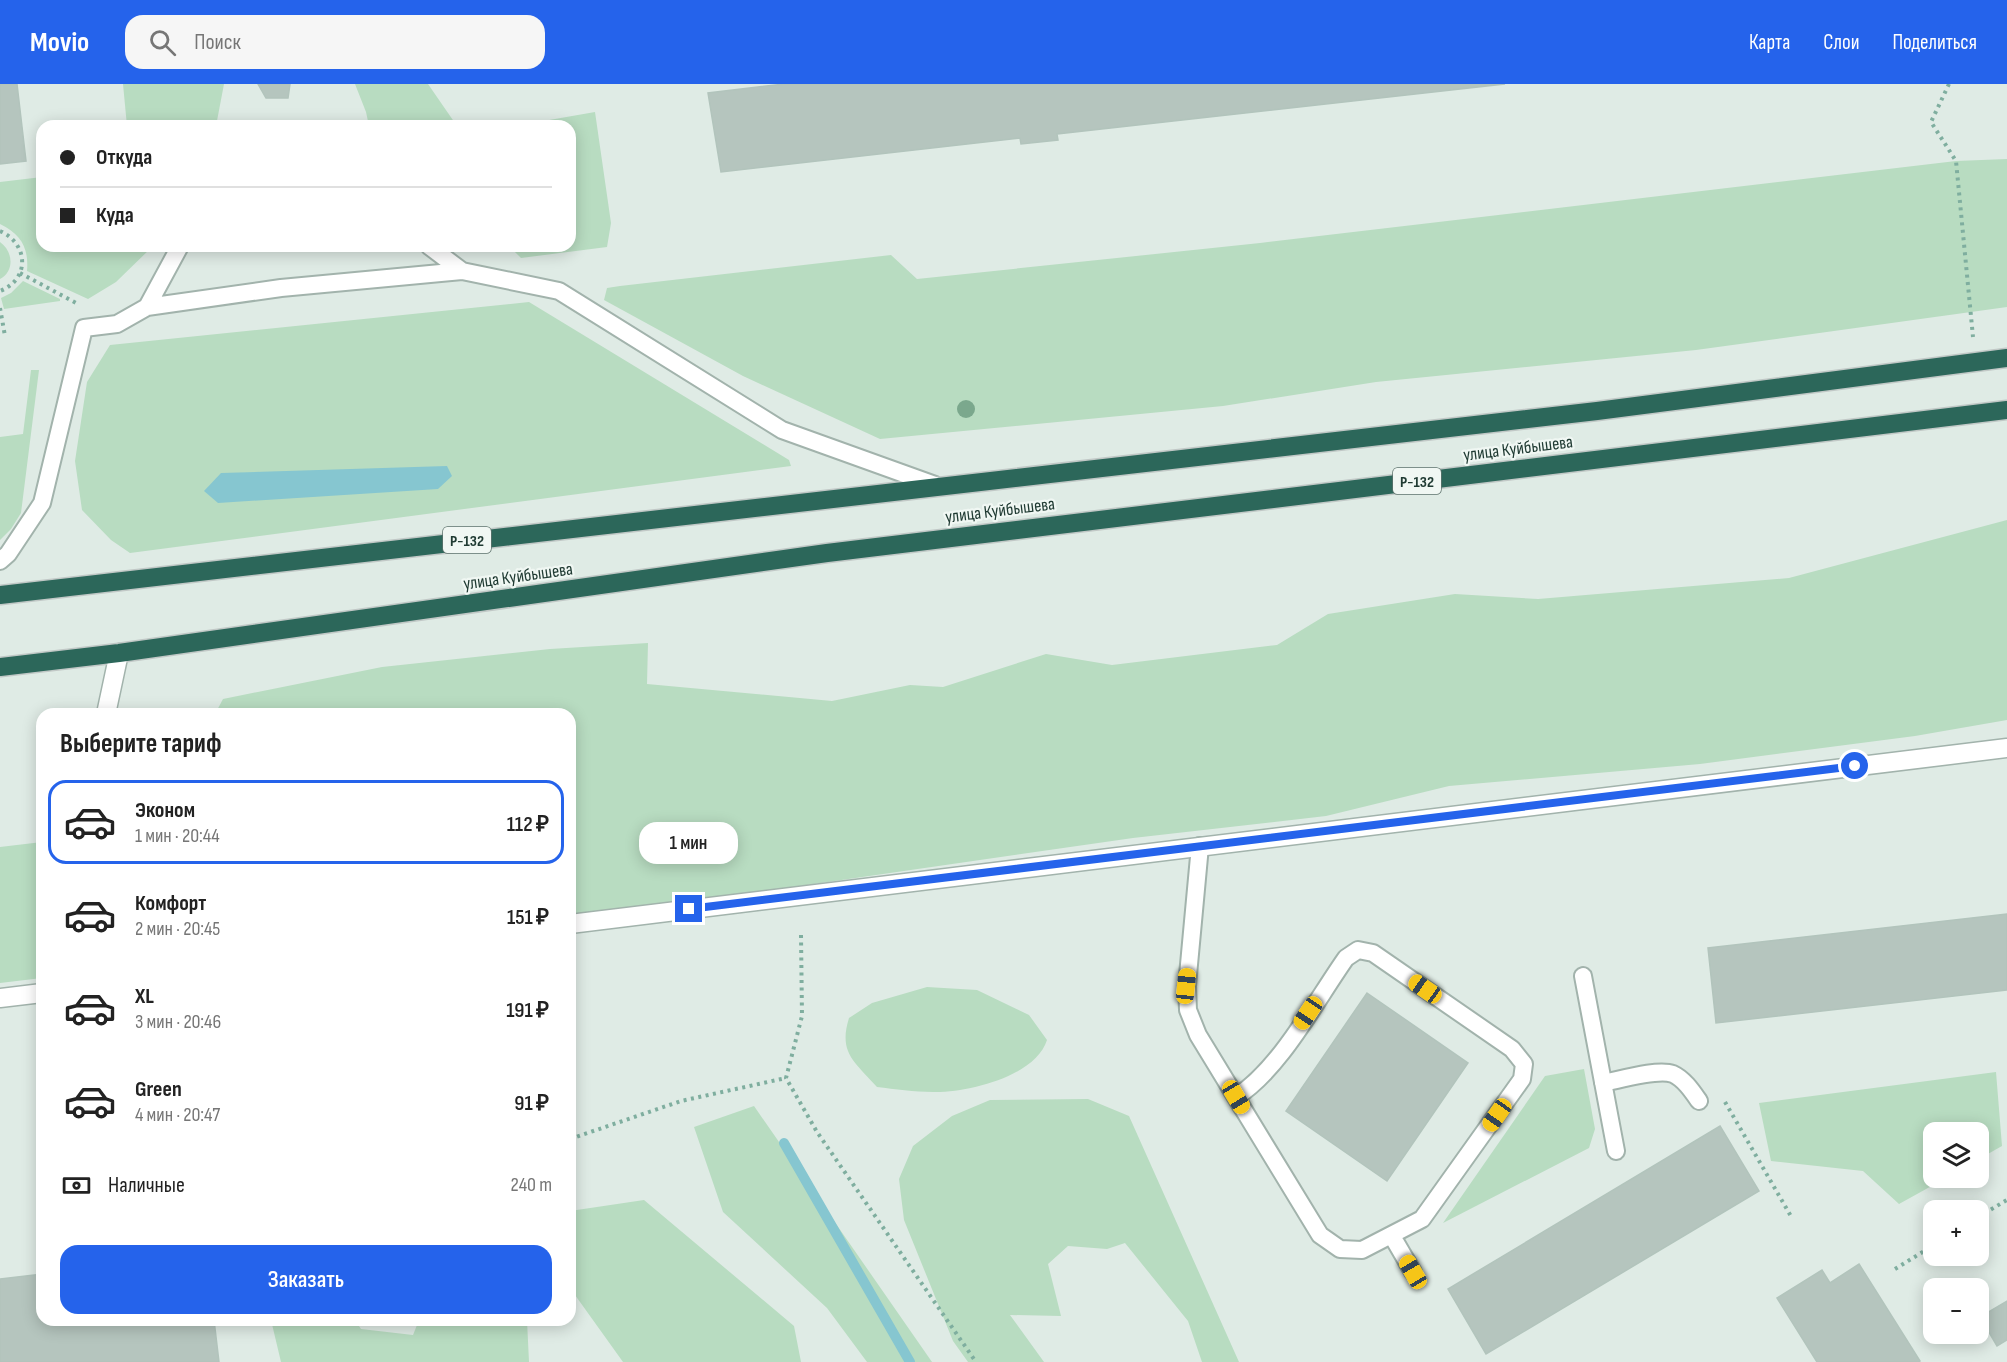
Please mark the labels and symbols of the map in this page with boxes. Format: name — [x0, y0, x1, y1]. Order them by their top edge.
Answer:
street label: улица Куйбышева — [1462, 431, 1574, 466]
road number: Р-132 — [1393, 468, 1441, 494]
street label: улица Куйбышева — [944, 493, 1056, 528]
road number: Р-132 — [443, 527, 491, 553]
street label: улица Куйбышева — [462, 558, 574, 595]
route start — [1841, 752, 1868, 779]
callout: 1 мин — [640, 822, 738, 864]
route end — [675, 895, 702, 922]
car — [1175, 967, 1197, 1005]
car — [1405, 971, 1445, 1007]
car — [1290, 993, 1326, 1033]
car — [1219, 1077, 1253, 1117]
car — [1479, 1095, 1515, 1135]
car — [1396, 1252, 1430, 1292]

